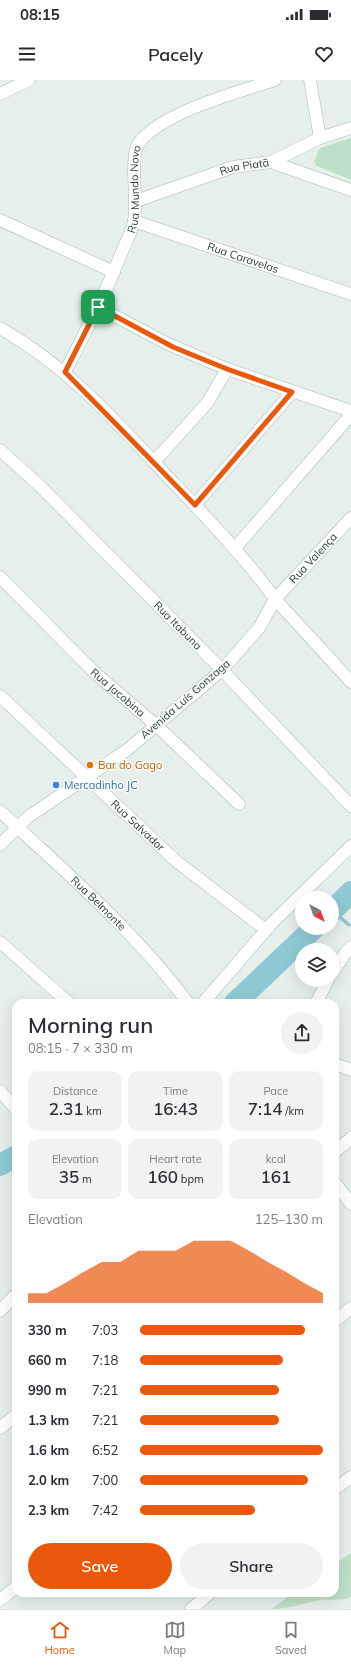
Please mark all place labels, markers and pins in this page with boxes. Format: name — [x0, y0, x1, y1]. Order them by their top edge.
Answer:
pin — [81, 290, 115, 324]
place label: Bar do Gago — [98, 758, 162, 772]
marker: Bar do Gago — [85, 760, 95, 770]
place label: Mercadinho JC — [64, 778, 138, 792]
marker: Mercadinho JC — [51, 780, 61, 790]

